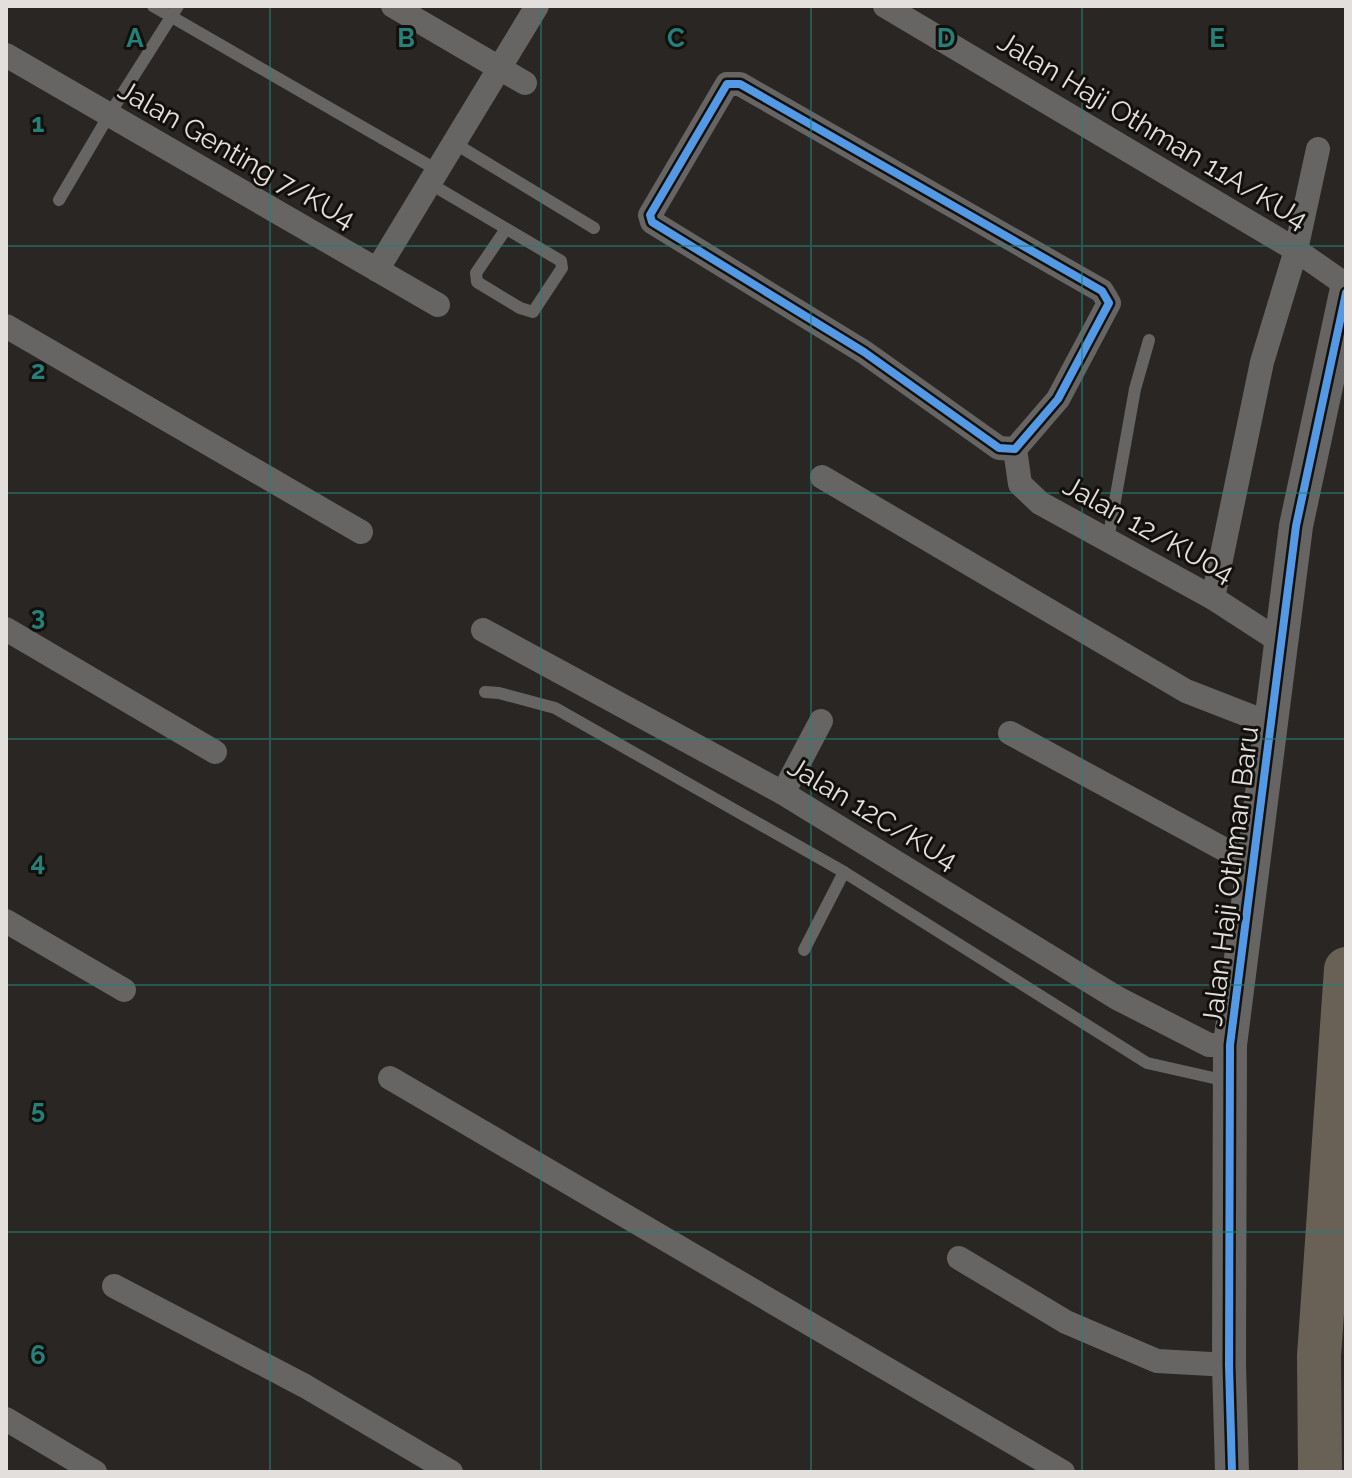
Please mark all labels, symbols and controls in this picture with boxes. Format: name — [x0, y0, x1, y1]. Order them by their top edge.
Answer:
text: A — [126, 23, 144, 53]
text: B — [397, 23, 415, 53]
text: C — [667, 23, 685, 53]
text: D — [937, 23, 955, 53]
text: E — [1209, 23, 1225, 53]
street label: Jalan Haji Othman 11A/KU4 — [992, 25, 1313, 236]
street label: Jalan Genting 7/KU4 — [112, 73, 361, 236]
text: 1 — [32, 108, 45, 138]
text: 2 — [31, 355, 45, 385]
street label: Jalan 12/KU04 — [1058, 469, 1240, 590]
text: 3 — [31, 601, 45, 631]
street label: Jalan Haji Othman Baru — [1196, 724, 1265, 1028]
street label: Jalan 12C/KU4 — [782, 750, 963, 877]
text: 4 — [31, 847, 45, 877]
text: 5 — [31, 1094, 45, 1124]
text: 6 — [30, 1340, 46, 1370]

